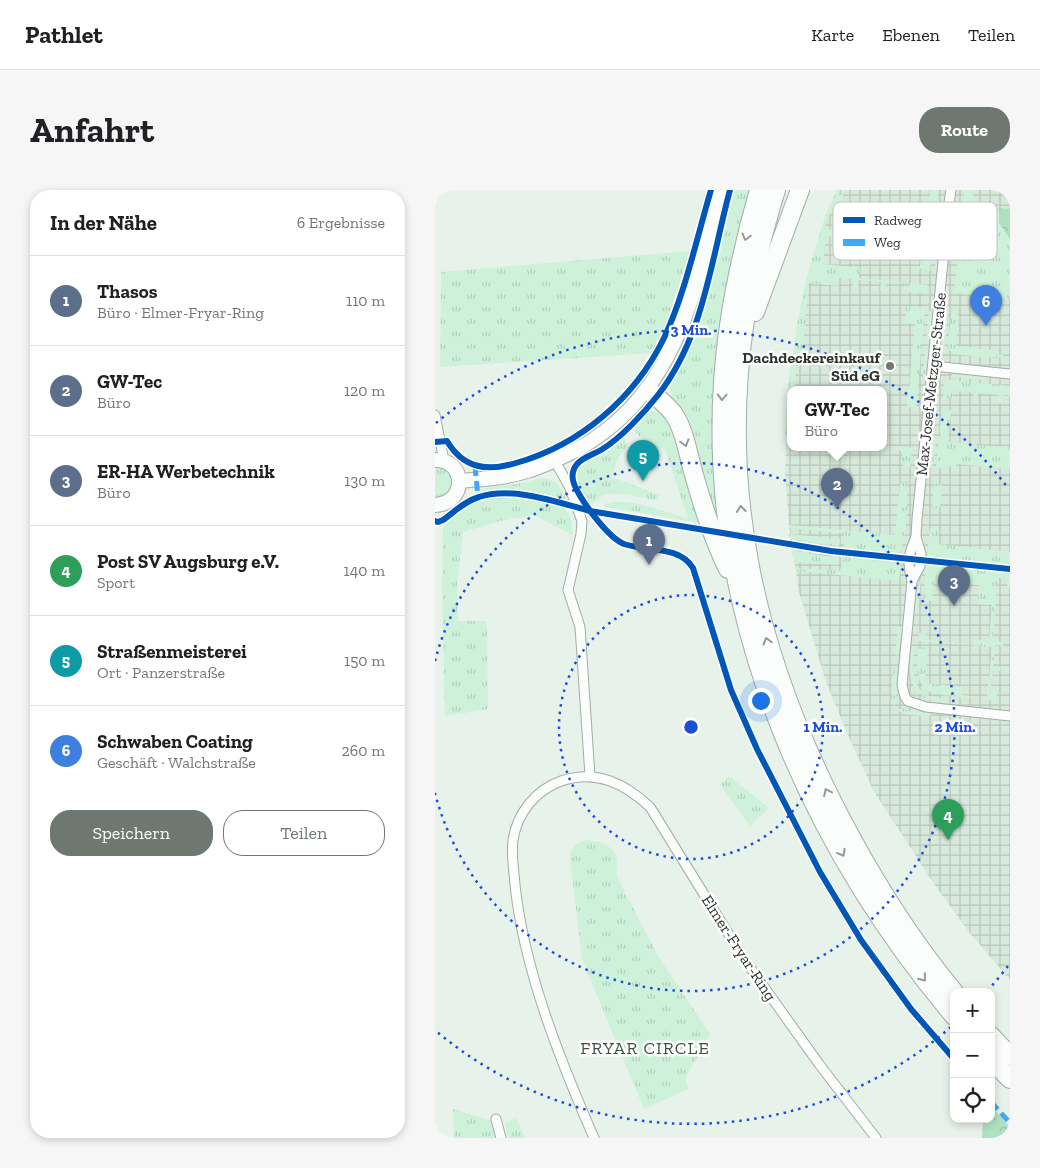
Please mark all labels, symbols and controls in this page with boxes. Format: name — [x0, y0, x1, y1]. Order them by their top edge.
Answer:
text: Pathlet — [25, 20, 103, 49]
text: Karte — [811, 24, 854, 46]
text: Ebenen — [882, 24, 940, 46]
text: Teilen — [968, 24, 1015, 46]
button: Route — [919, 107, 1010, 153]
text: Anfahrt — [30, 109, 154, 151]
legend — [833, 202, 997, 260]
text: In der Nähe — [50, 210, 157, 235]
text: Radweg — [874, 212, 922, 229]
text: 6 Ergebnisse — [297, 213, 385, 232]
one-way arrow — [742, 232, 752, 241]
text: Weg — [874, 234, 901, 251]
text: Thasos — [97, 280, 157, 303]
pin: 6 — [970, 285, 1002, 326]
text: 1 — [63, 291, 69, 310]
text: 110 m — [346, 291, 385, 310]
street label: Max-Josef-Metzger-Straße — [912, 291, 950, 477]
text: Büro · Elmer-Fryar-Ring — [97, 303, 264, 322]
text: 3 Min. — [671, 321, 712, 339]
place label: Dachdeckereinkauf Süd eG — [742, 348, 882, 385]
marker: Dachdeckereinkauf Süd eG — [884, 360, 896, 372]
text: GW-Tec — [97, 370, 162, 393]
text: 2 — [62, 381, 70, 400]
text: 120 m — [344, 381, 385, 400]
popup — [787, 386, 887, 451]
text: Büro — [97, 393, 131, 412]
one-way arrow — [717, 394, 727, 402]
text: GW-Tec — [804, 398, 870, 421]
text: Büro — [804, 421, 838, 440]
one-way arrow — [679, 438, 689, 446]
pin: 5 — [627, 440, 659, 481]
text: ER-HA Werbetechnik — [97, 460, 275, 483]
pin: 2 — [821, 468, 853, 509]
text: 3 — [62, 471, 70, 490]
text: 130 m — [344, 471, 385, 490]
text: Büro — [97, 483, 131, 502]
one-way arrow — [736, 504, 747, 512]
pin: 1 — [633, 524, 665, 565]
text: Post SV Augsburg e.V. — [97, 550, 279, 573]
text: 4 — [61, 561, 71, 580]
text: 140 m — [344, 561, 385, 580]
pin: 3 — [938, 565, 970, 606]
text: Sport — [97, 573, 135, 592]
one-way arrow — [763, 638, 773, 646]
text: Straßenmeisterei — [97, 640, 247, 663]
text: 5 — [62, 651, 70, 670]
text: 150 m — [344, 651, 385, 670]
text: Ort · Panzerstraße — [97, 663, 225, 682]
your location — [748, 688, 774, 714]
centre of rings — [682, 718, 700, 736]
text: 1 Min. — [803, 718, 843, 736]
text: 2 Min. — [934, 718, 976, 736]
text: Schwaben Coating — [97, 730, 253, 753]
text: 6 — [62, 741, 70, 760]
text: 260 m — [342, 741, 385, 760]
text: Geschäft · Walchstraße — [97, 753, 256, 772]
one-way arrow — [823, 788, 834, 797]
pin: 4 — [932, 799, 964, 840]
button: Speichern — [50, 810, 213, 856]
button: Teilen — [223, 810, 385, 856]
one-way arrow — [835, 847, 845, 856]
street label: Elmer-Fryar-Ring — [698, 891, 780, 1005]
one-way arrow — [917, 972, 926, 982]
map controls — [950, 988, 995, 1123]
button: + — [950, 988, 995, 1033]
button: − — [950, 1033, 995, 1078]
district label: FRYAR CIRCLE — [580, 1037, 710, 1059]
button: locate — [950, 1078, 995, 1123]

